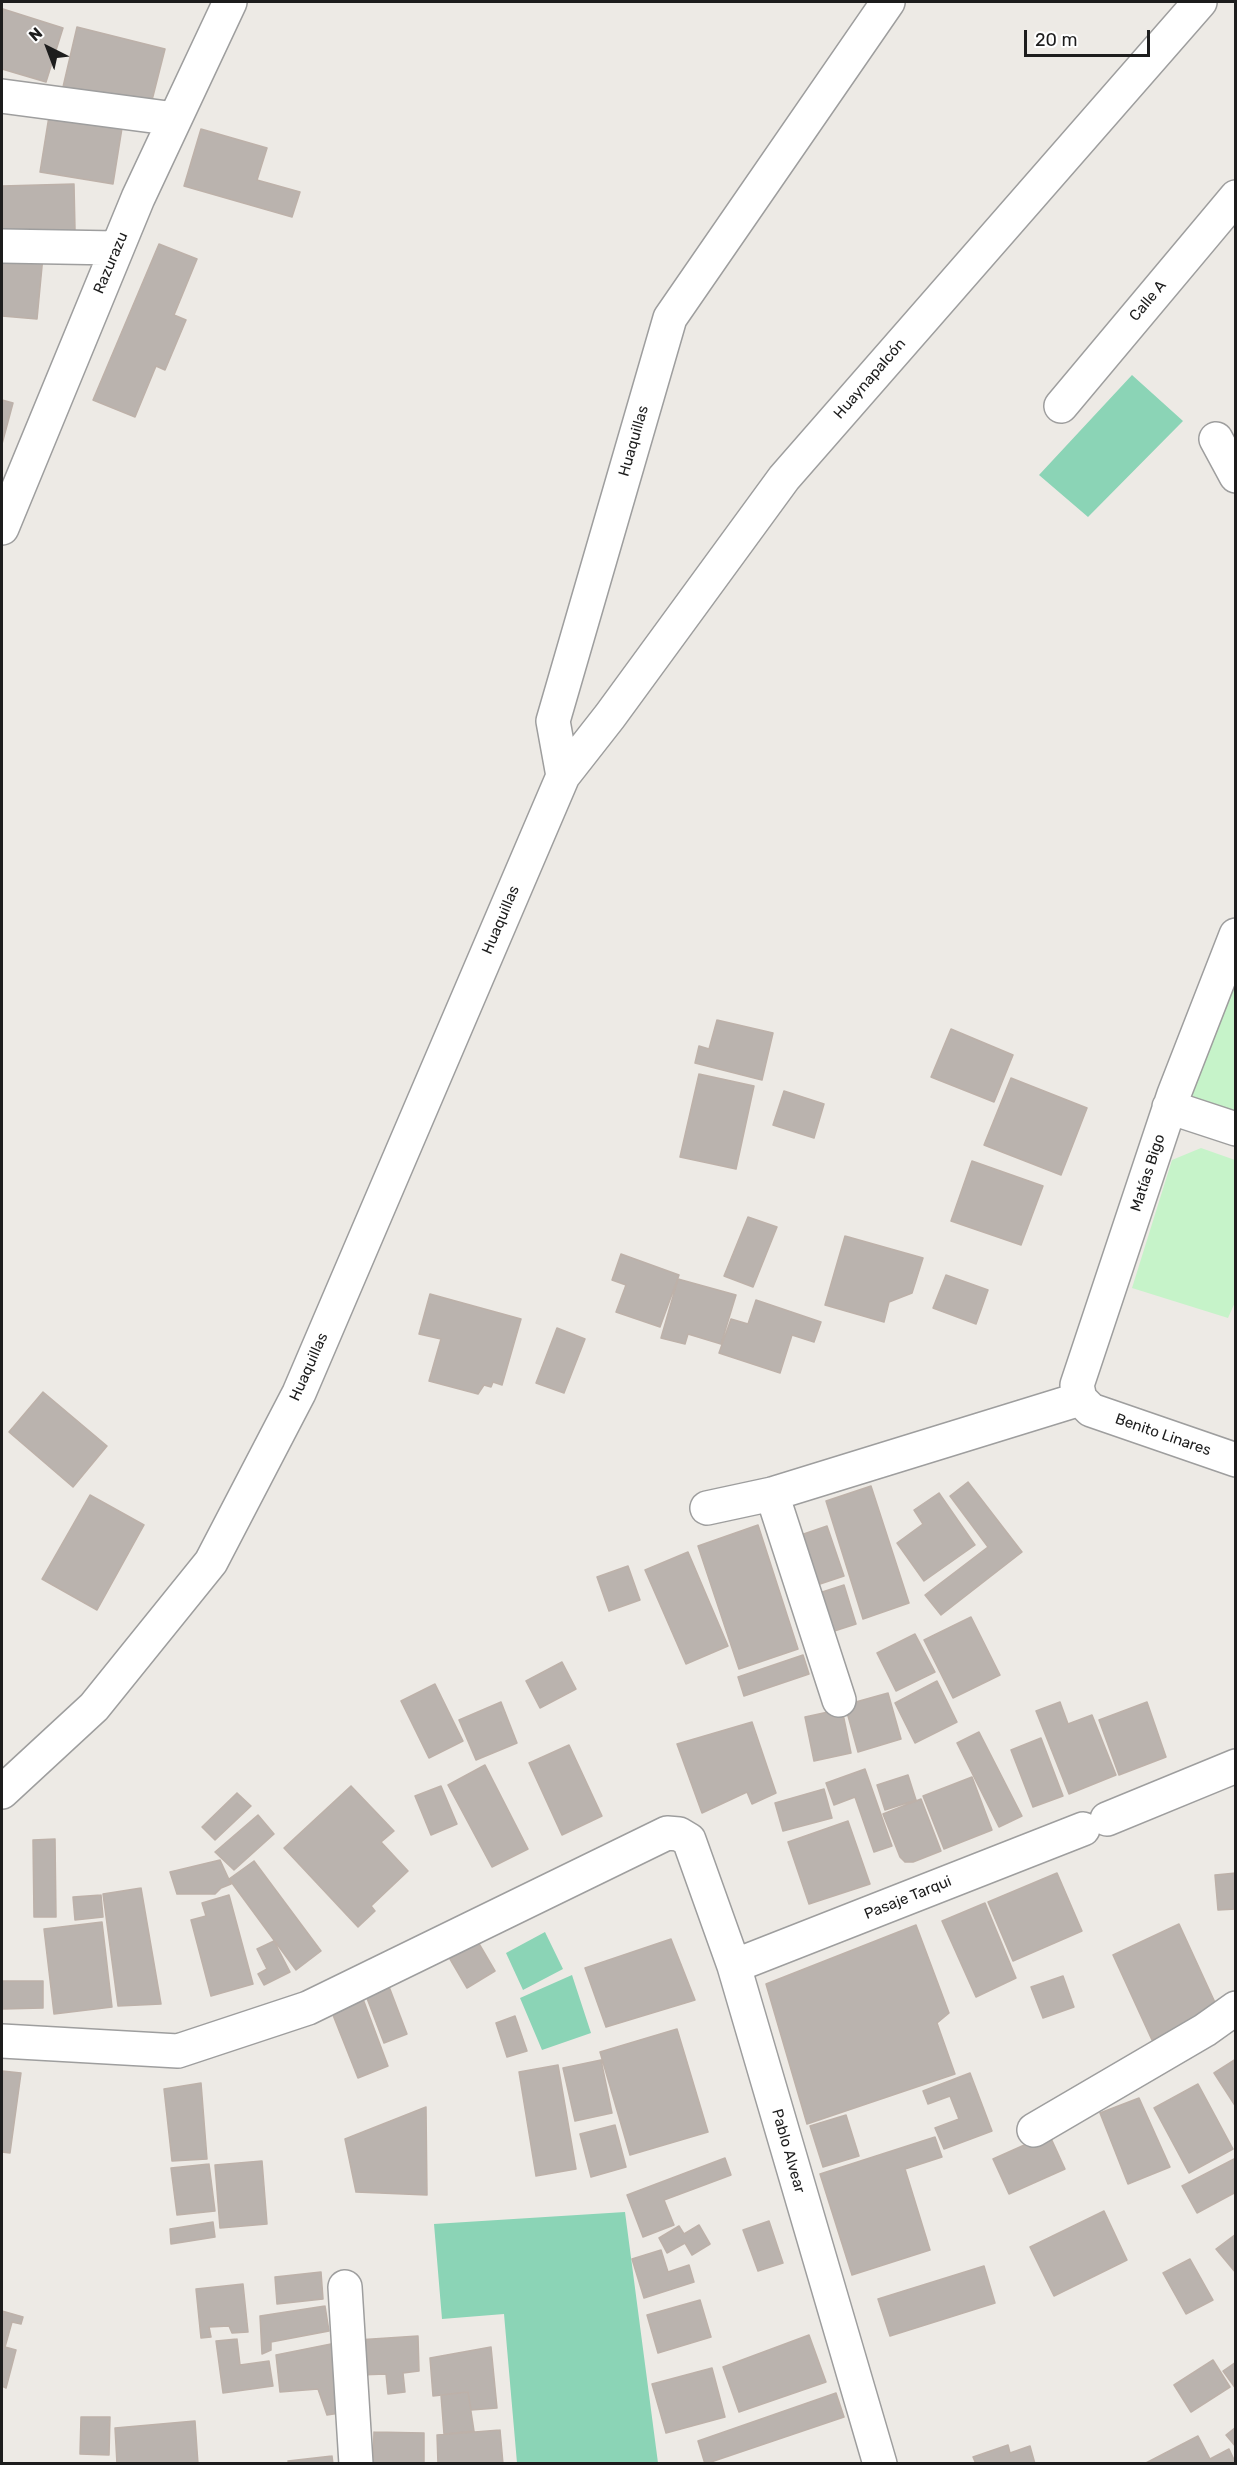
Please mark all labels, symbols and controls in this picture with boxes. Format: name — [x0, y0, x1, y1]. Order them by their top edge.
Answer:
north arrow — [18, 18, 78, 78]
scale bar — [1027, 18, 1153, 56]
text: N — [25, 23, 46, 45]
text: 20 m — [1035, 29, 1077, 51]
street label: Razurazu — [90, 229, 132, 297]
street label: Calle A — [1126, 277, 1170, 325]
street label: Huaynapalcón — [830, 335, 910, 423]
street label: Huaquillas — [615, 404, 653, 478]
street label: Huaquillas — [478, 883, 524, 957]
street label: Matías Bigo — [1127, 1132, 1169, 1214]
street label: Huaquillas — [286, 1330, 332, 1404]
street label: Benito Linares — [1113, 1410, 1213, 1460]
street label: Pasaje Tarqui — [862, 1872, 954, 1924]
street label: Pablo Alvear — [767, 2107, 809, 2195]

